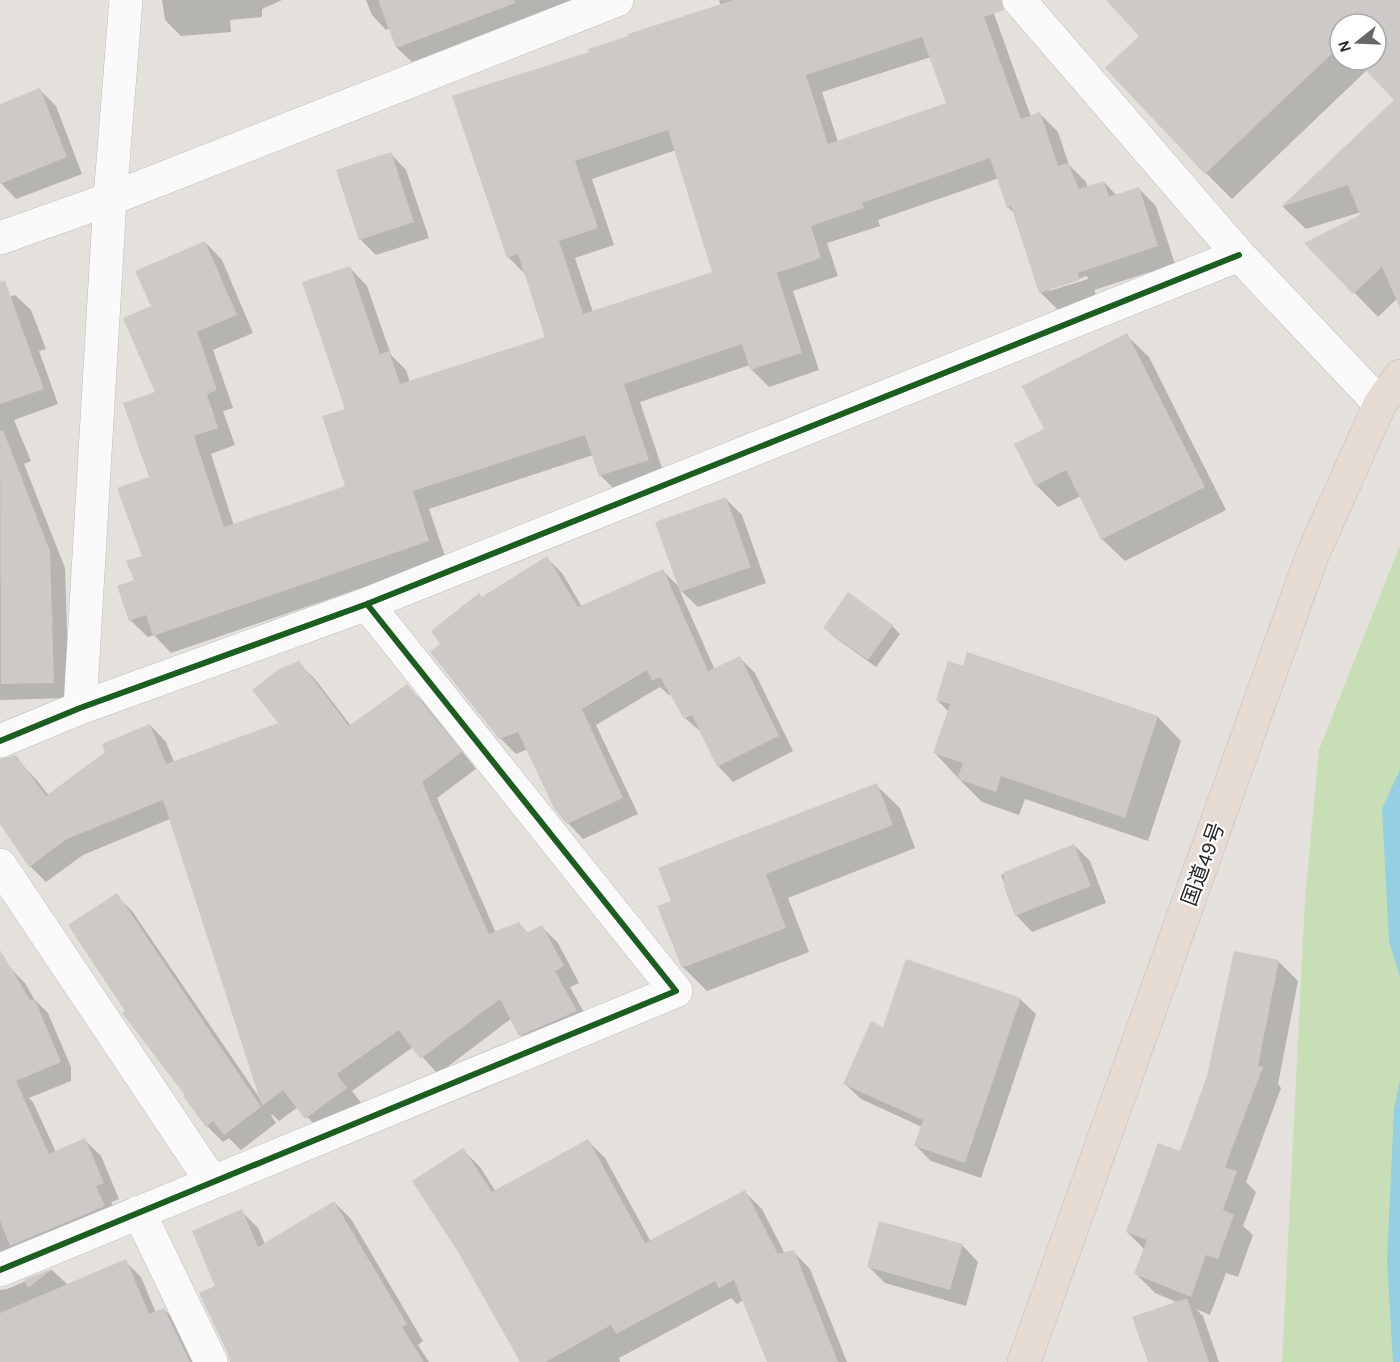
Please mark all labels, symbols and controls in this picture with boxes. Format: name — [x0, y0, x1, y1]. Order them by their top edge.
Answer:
north arrow — [1328, 12, 1388, 72]
text: N — [1333, 38, 1355, 55]
street label: 国道49号 — [1177, 819, 1229, 909]

